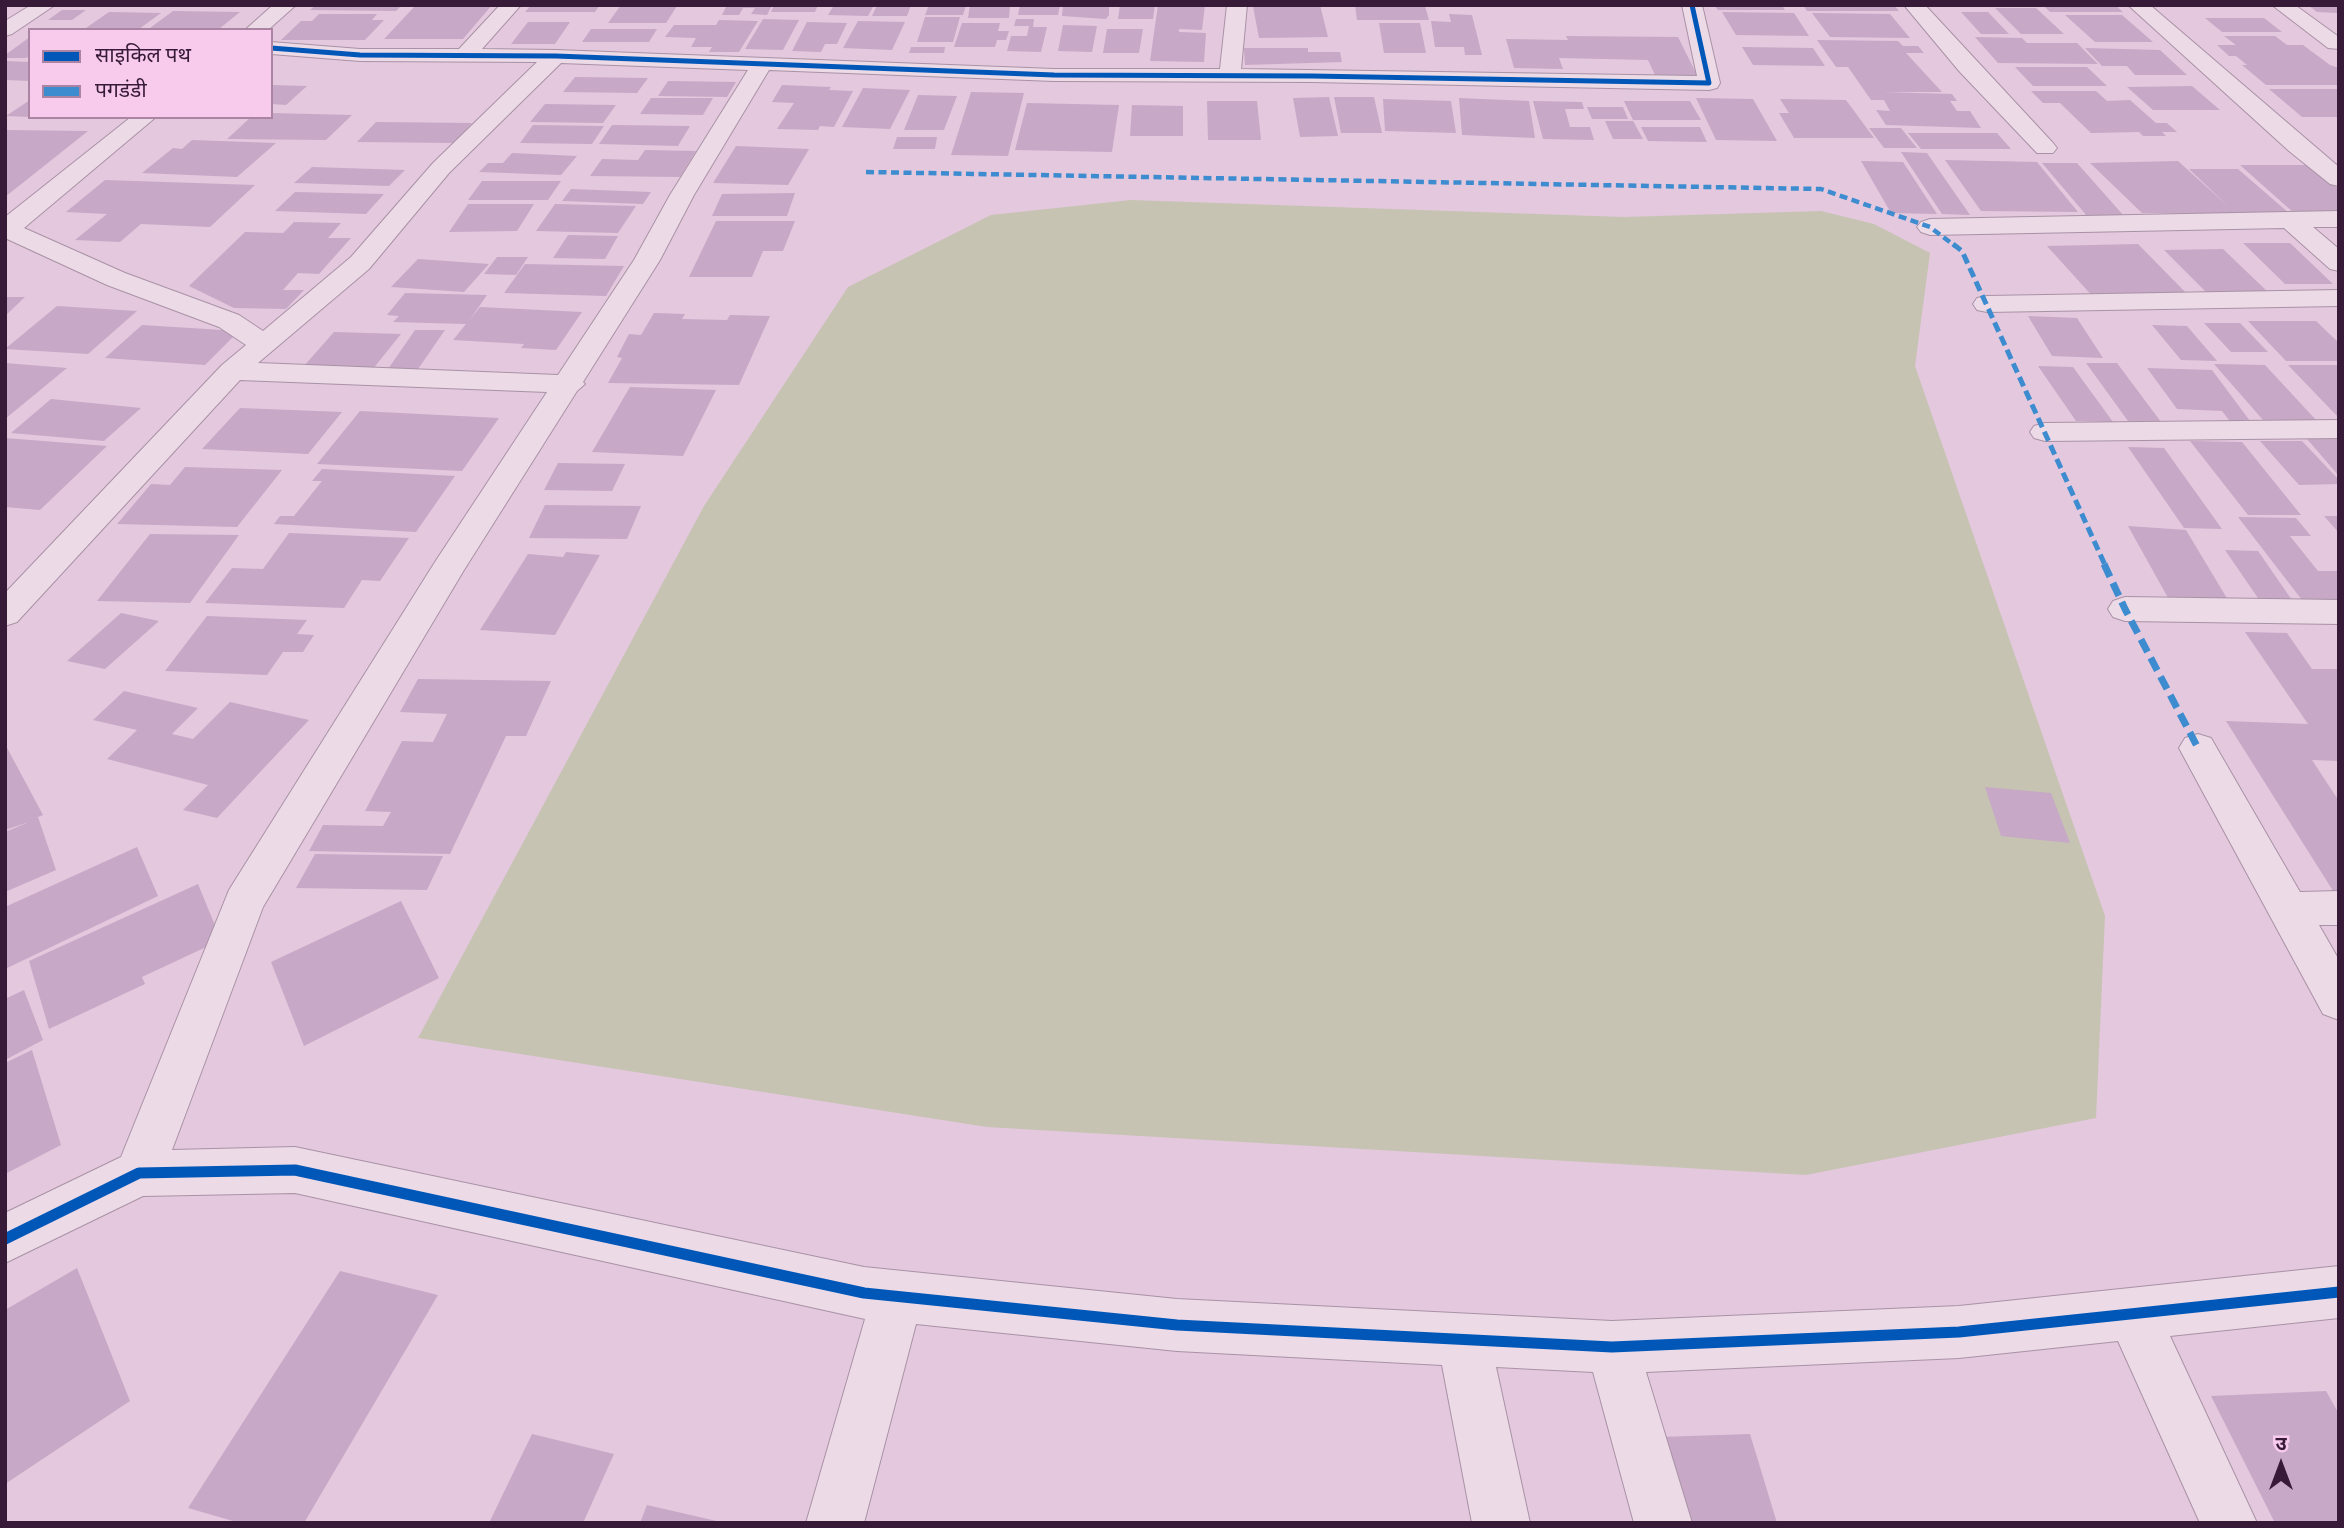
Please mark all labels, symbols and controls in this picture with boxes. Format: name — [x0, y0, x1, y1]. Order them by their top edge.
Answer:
legend — [28, 28, 273, 119]
text: साइकिल पथ — [95, 42, 191, 67]
text: पगडंडी — [95, 77, 147, 102]
north arrow — [2246, 1430, 2316, 1500]
text: उ — [2275, 1432, 2287, 1455]

